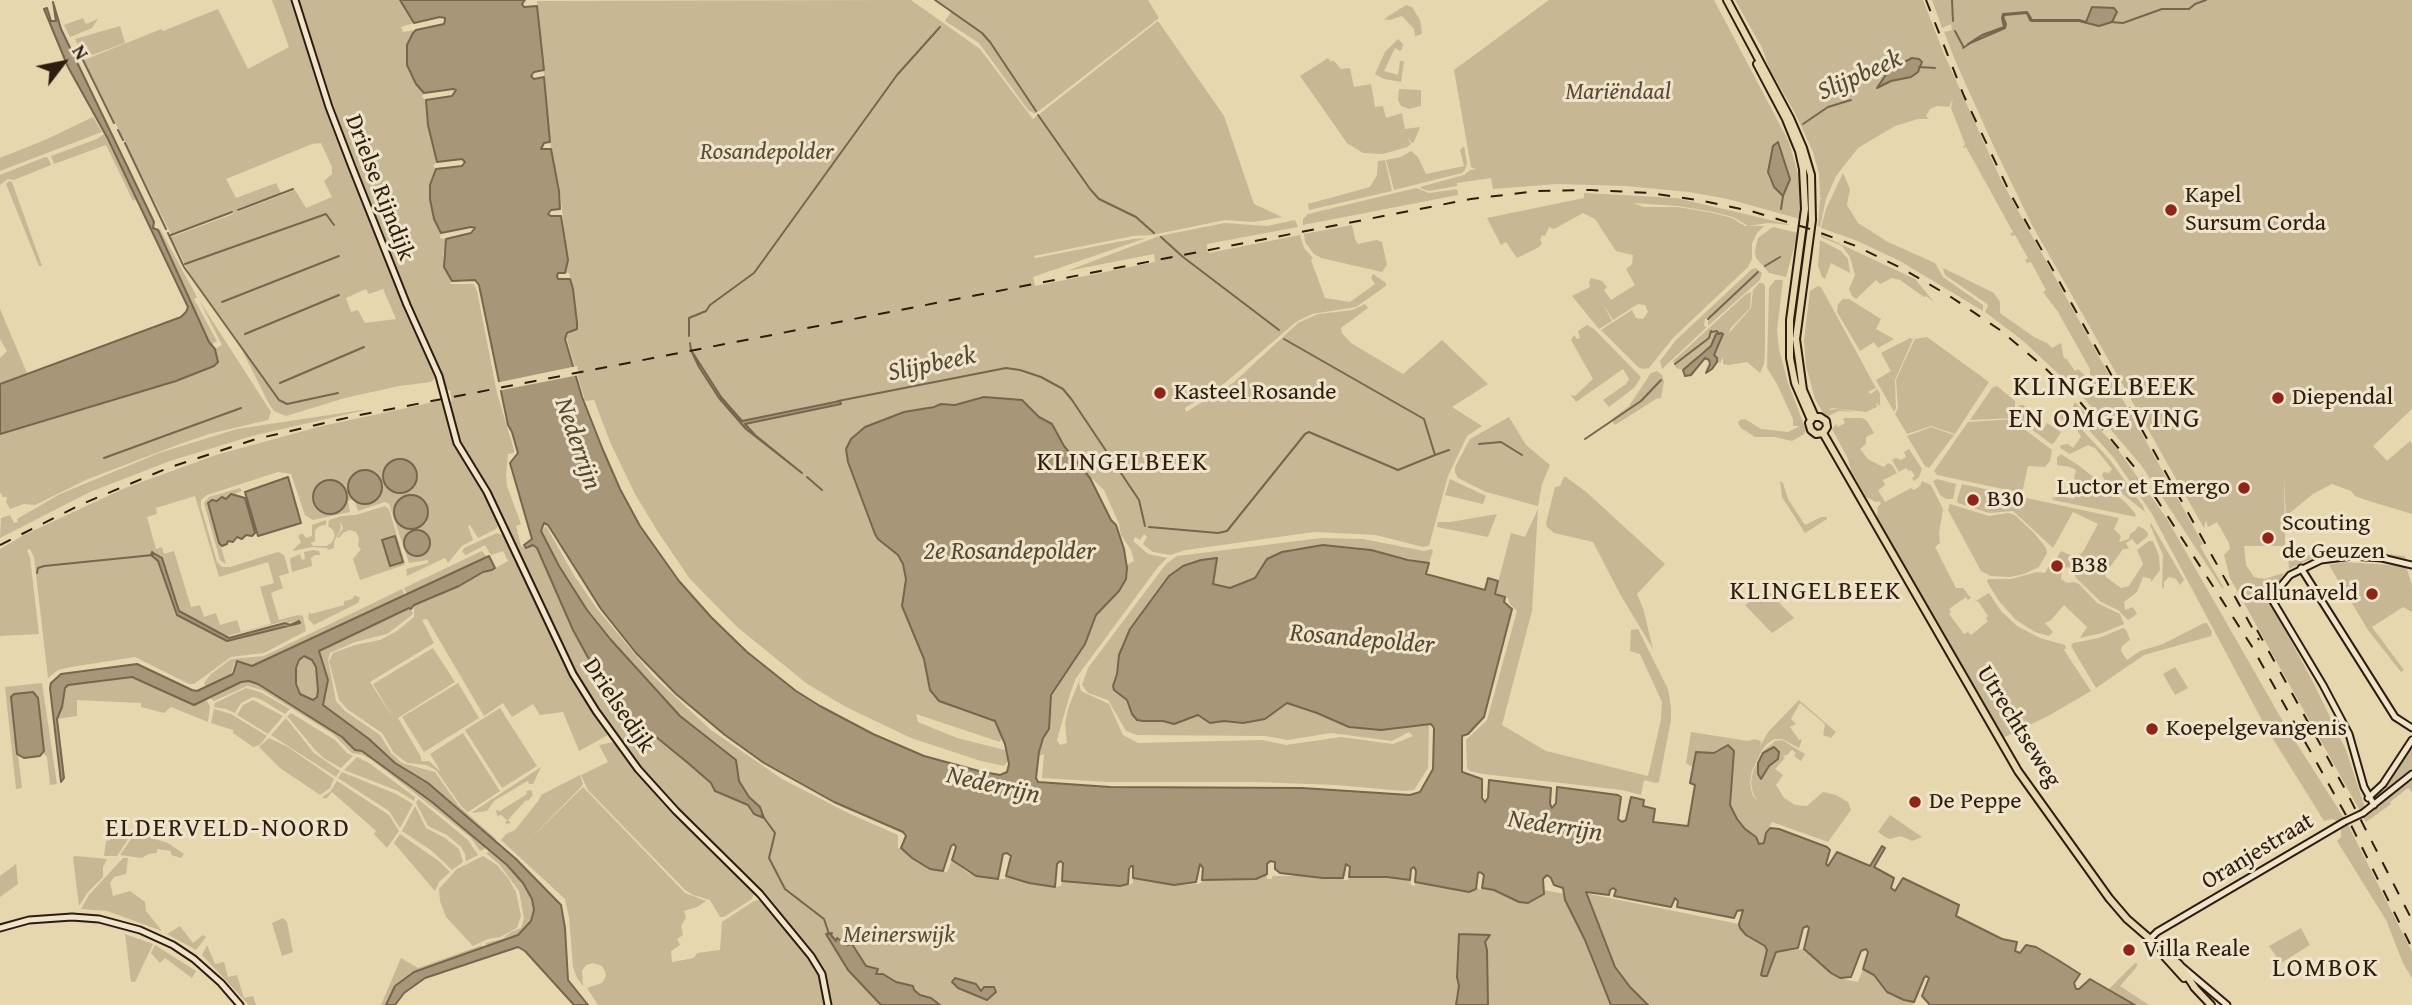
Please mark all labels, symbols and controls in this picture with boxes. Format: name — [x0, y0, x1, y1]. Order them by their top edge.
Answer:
north arrow — [28, 28, 98, 98]
text: N — [66, 39, 96, 65]
water label: Slijpbeek — [1813, 44, 1907, 108]
park label: Mariëndaal — [1565, 79, 1671, 107]
street label: Drielse Rijndijk — [338, 111, 420, 265]
park label: Rosandepolder — [700, 139, 834, 167]
place label: Kapel Sursum Corda — [2185, 182, 2326, 238]
marker: Kapel Sursum Corda — [2163, 202, 2179, 218]
water label: Slijpbeek — [885, 340, 979, 390]
district label: KLINGELBEEK EN OMGEVING — [2010, 371, 2200, 437]
place label: Kasteel Rosande — [1174, 379, 1337, 407]
place label: Diependal — [2292, 384, 2393, 412]
marker: Kasteel Rosande — [1152, 385, 1168, 401]
marker: Diependal — [2270, 390, 2286, 406]
water label: Nederrijn — [547, 394, 607, 494]
district label: KLINGELBEEK — [1038, 447, 1208, 479]
place label: Luctor et Emergo — [2057, 474, 2230, 502]
marker: Luctor et Emergo — [2236, 480, 2252, 496]
place label: B30 — [1987, 486, 2024, 514]
marker: B30 — [1965, 492, 1981, 508]
place label: Scouting de Geuzen — [2282, 510, 2385, 566]
marker: Scouting de Geuzen — [2260, 530, 2276, 546]
water label: 2e Rosandepolder — [924, 536, 1096, 568]
place label: B38 — [2071, 552, 2108, 580]
marker: B38 — [2049, 558, 2065, 574]
district label: KLINGELBEEK — [1731, 576, 1901, 608]
place label: Callunaveld — [2241, 580, 2358, 608]
marker: Callunaveld — [2364, 586, 2380, 602]
water label: Rosandepolder — [1288, 618, 1436, 662]
street label: Drielsedijk — [576, 653, 660, 759]
street label: Utrechtseweg — [1969, 661, 2067, 793]
place label: Koepelgevangenis — [2166, 715, 2347, 743]
marker: Koepelgevangenis — [2144, 721, 2160, 737]
water label: Nederrijn — [943, 760, 1043, 812]
place label: De Peppe — [1929, 788, 2021, 816]
marker: De Peppe — [1907, 794, 1923, 810]
water label: Nederrijn — [1506, 804, 1604, 850]
street label: Oranjestraat — [2197, 807, 2319, 897]
district label: ELDERVELD-NOORD — [107, 813, 349, 845]
park label: Meinerswijk — [843, 922, 955, 950]
place label: Villa Reale — [2143, 936, 2250, 964]
marker: Villa Reale — [2121, 942, 2137, 958]
district label: LOMBOK — [2273, 953, 2379, 985]

